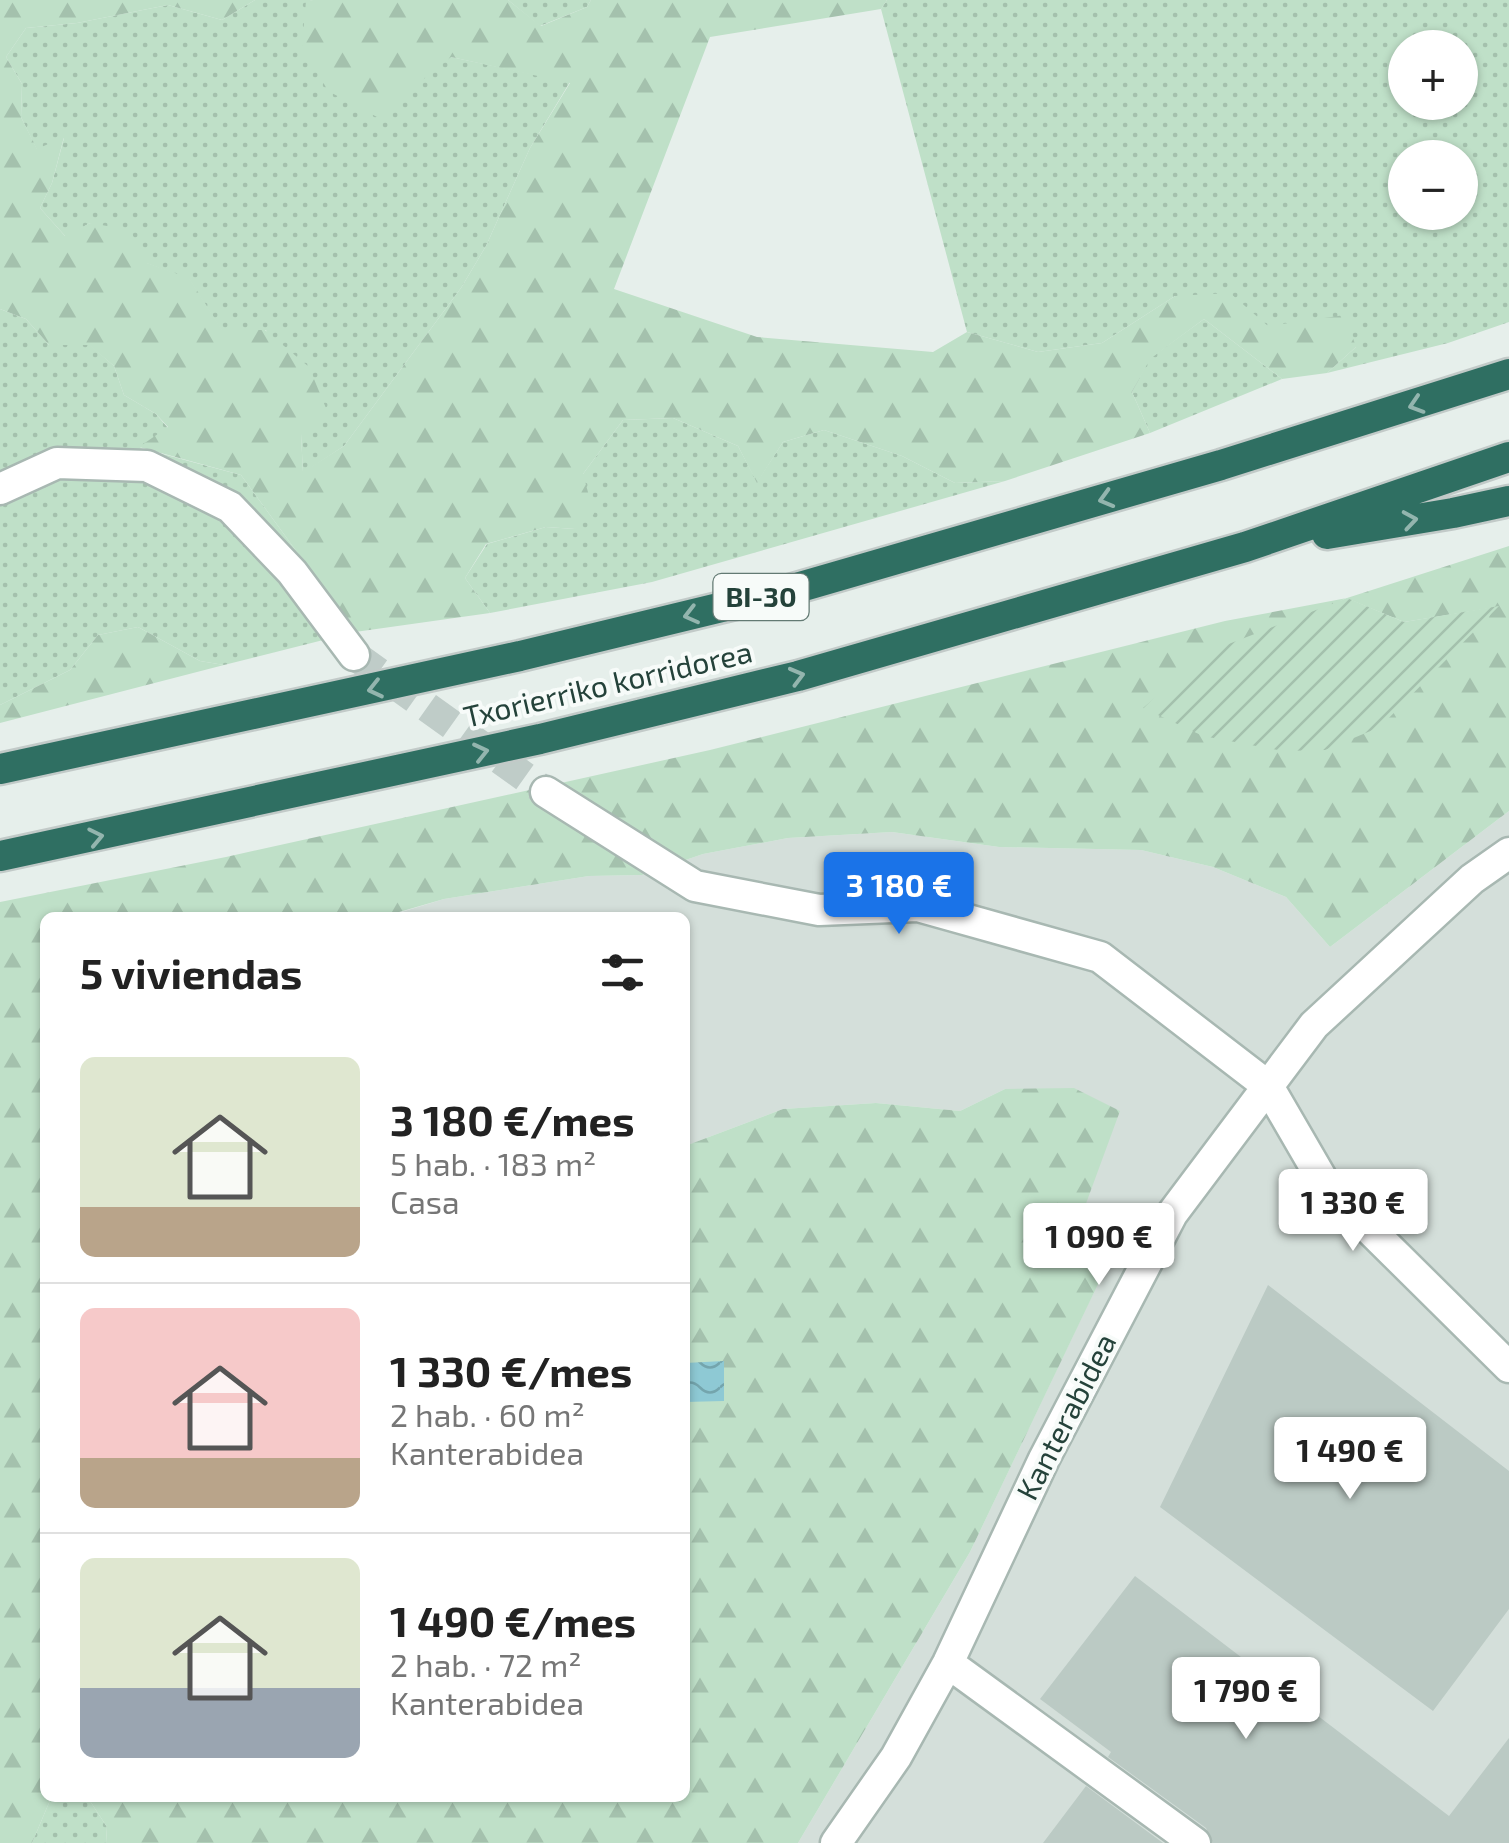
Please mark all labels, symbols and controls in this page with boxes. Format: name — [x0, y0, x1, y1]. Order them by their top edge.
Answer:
map controls — [1388, 30, 1478, 230]
button: + — [1388, 30, 1478, 120]
button: − — [1388, 140, 1478, 230]
one-way arrow — [1409, 393, 1426, 413]
one-way arrow — [1098, 487, 1115, 508]
one-way arrow — [1402, 510, 1418, 531]
road number: BI-30 — [714, 574, 808, 620]
one-way arrow — [683, 603, 700, 624]
street label: Txorierriko korridorea — [460, 632, 755, 734]
one-way arrow — [788, 666, 805, 687]
one-way arrow — [367, 677, 384, 698]
one-way arrow — [473, 743, 490, 764]
one-way arrow — [87, 828, 104, 849]
pin: 3 180 € — [807, 852, 991, 937]
text: 3 180 € — [846, 865, 952, 903]
icon: filters — [595, 945, 650, 1000]
text: 5 viviendas — [80, 947, 302, 997]
text: 3 180 €/mes — [390, 1094, 635, 1144]
icon: home — [160, 1097, 280, 1217]
text: 5 hab. · 183 m² — [390, 1144, 596, 1182]
pin: 1 330 € — [1261, 1169, 1445, 1254]
text: Casa — [390, 1182, 460, 1220]
text: 1 330 € — [1301, 1182, 1405, 1220]
pin: 1 090 € — [1007, 1203, 1191, 1288]
text: 1 090 € — [1045, 1216, 1153, 1254]
street label: Kanterabidea — [1008, 1327, 1123, 1505]
text: 1 330 €/mes — [390, 1345, 632, 1395]
icon: home — [160, 1348, 280, 1468]
text: 2 hab. · 60 m² — [390, 1395, 585, 1433]
pin: 1 490 € — [1258, 1417, 1442, 1502]
text: 1 490 € — [1296, 1430, 1404, 1468]
text: Kanterabidea — [390, 1433, 584, 1471]
text: 1 490 €/mes — [390, 1595, 636, 1645]
icon: home — [160, 1598, 280, 1718]
text: 2 hab. · 72 m² — [390, 1645, 581, 1683]
pin: 1 790 € — [1154, 1657, 1338, 1742]
text: 1 790 € — [1194, 1670, 1298, 1708]
text: Kanterabidea — [390, 1683, 584, 1721]

